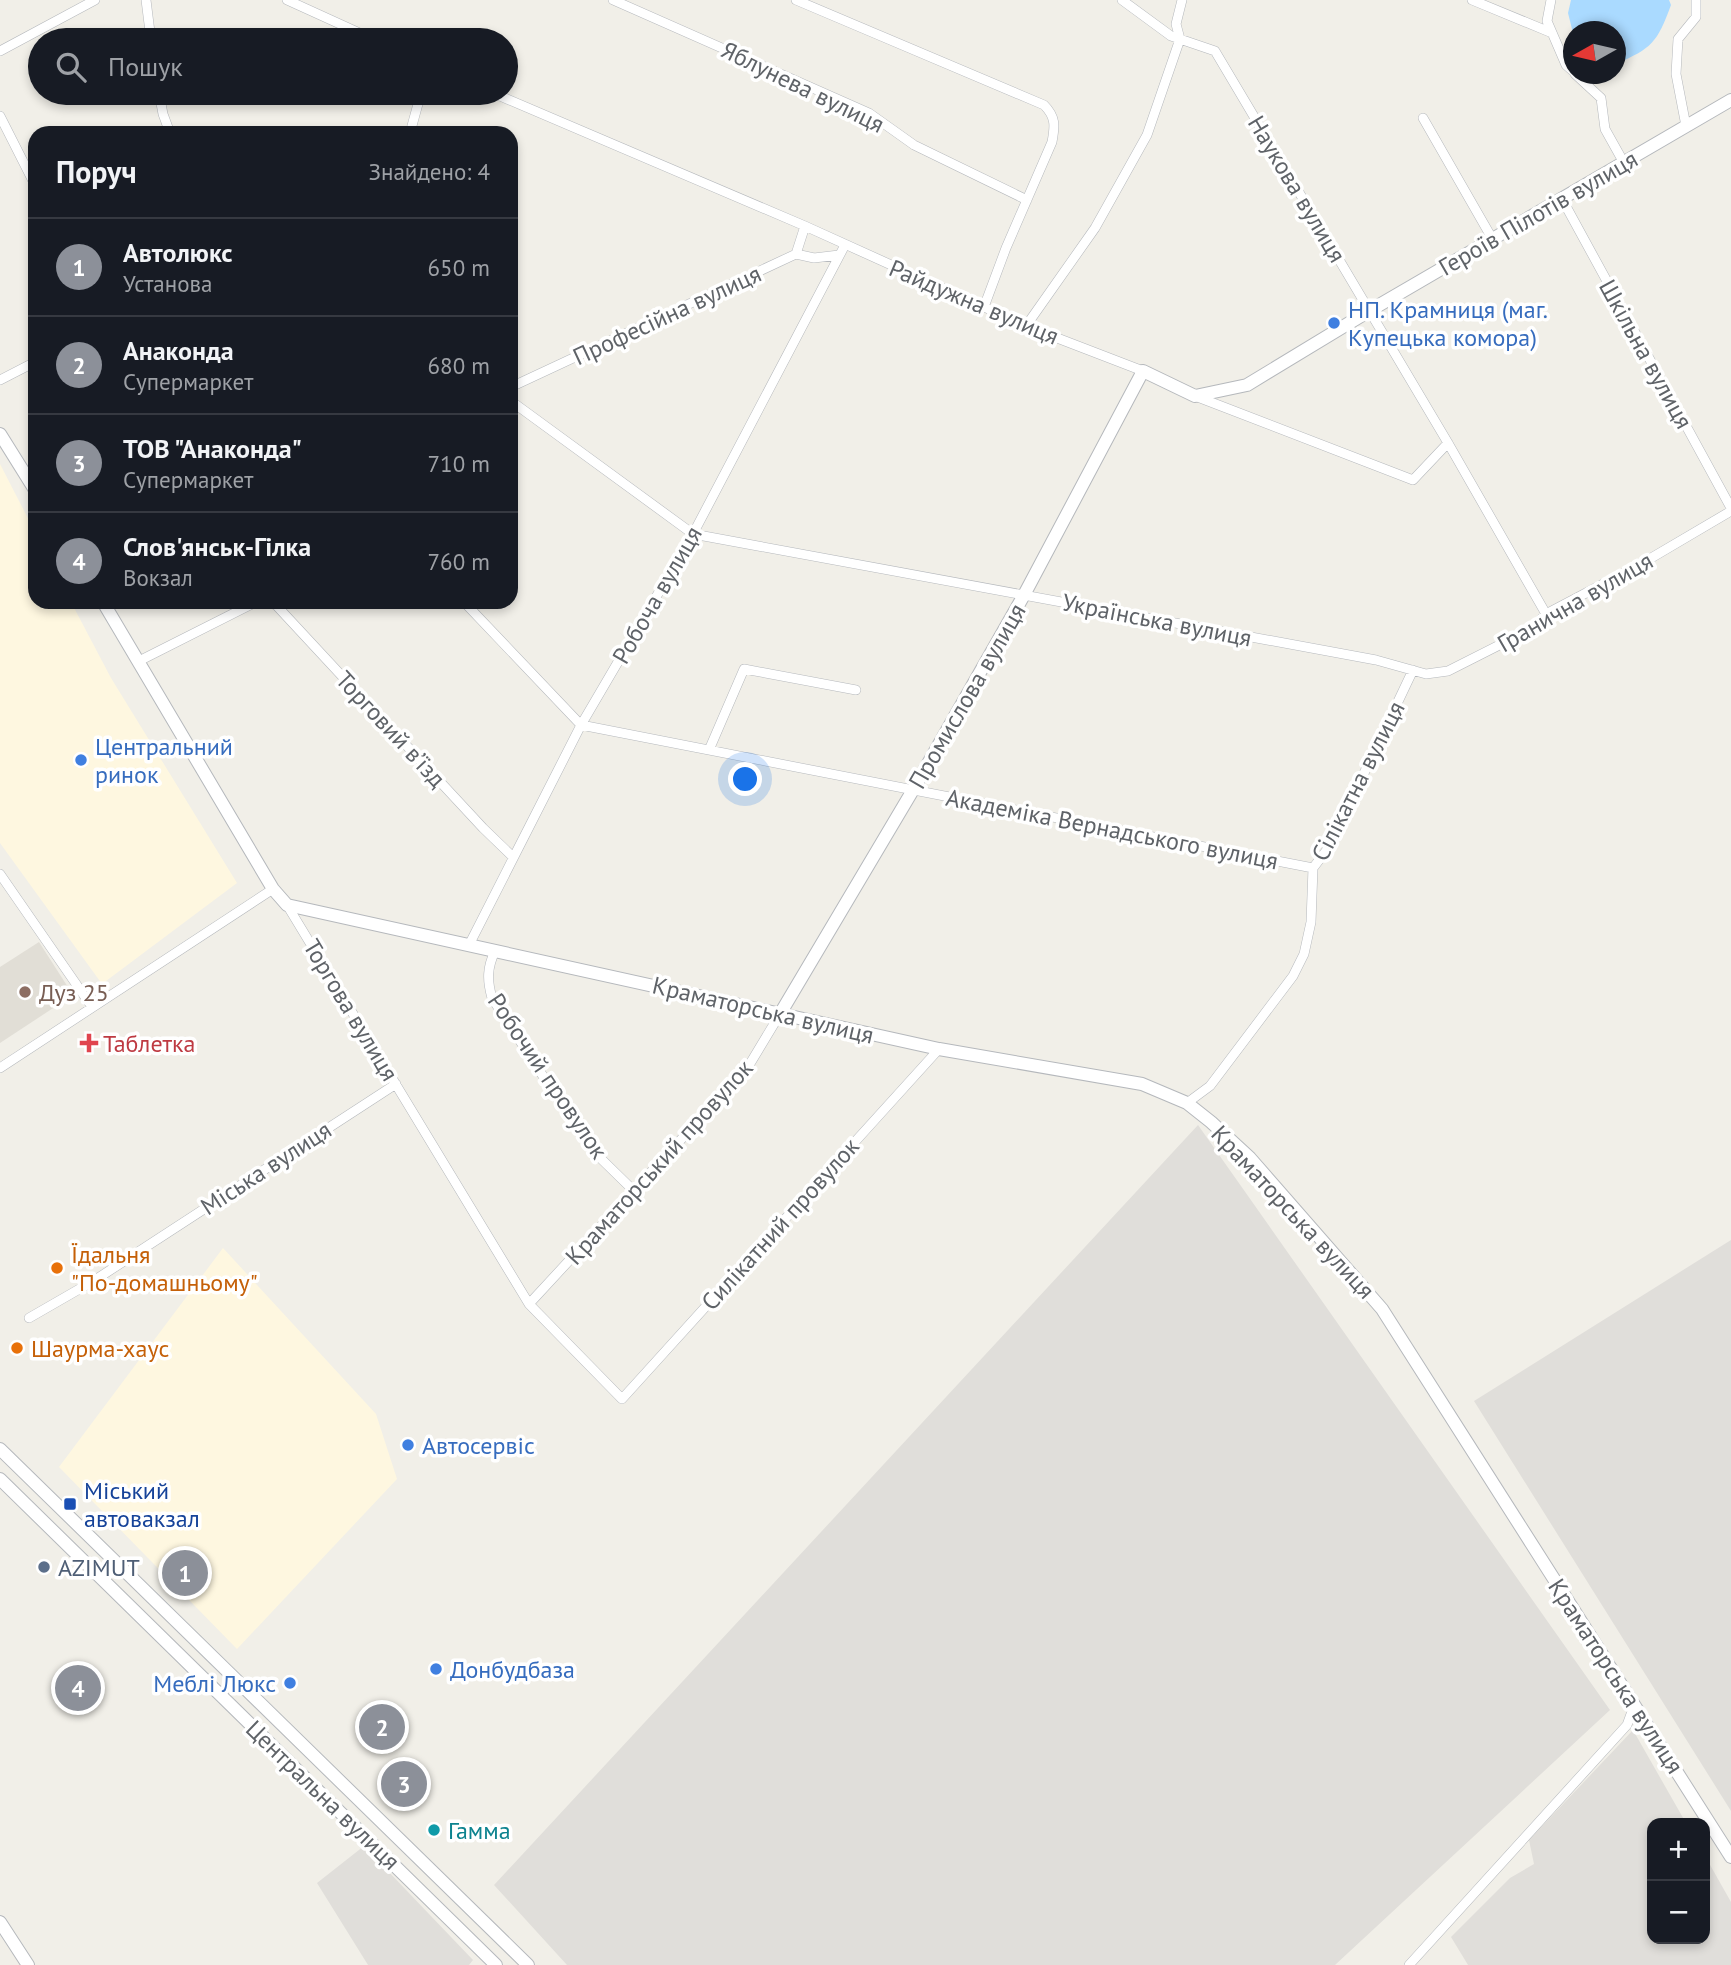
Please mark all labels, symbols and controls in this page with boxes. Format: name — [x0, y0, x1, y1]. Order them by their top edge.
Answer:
north arrow — [1563, 21, 1626, 84]
search box — [28, 28, 518, 105]
street label: Яблунева вулиця — [716, 34, 890, 140]
icon: search — [52, 48, 90, 86]
text: Пошук — [108, 50, 183, 83]
street label: Наукова вулиця — [1241, 110, 1353, 268]
street label: Героїв Пілотів вулиця — [1433, 143, 1643, 283]
text: Поруч — [56, 152, 137, 191]
text: Знайдено: 4 — [369, 157, 490, 186]
text: Автолюкс — [123, 236, 233, 269]
street label: Райдужна вулиця — [884, 252, 1064, 352]
text: 1 — [72, 253, 86, 282]
text: 650 m — [428, 253, 490, 282]
street label: Професійна вулиця — [568, 258, 766, 372]
text: Установа — [123, 269, 212, 298]
street label: Шкільна вулиця — [1592, 274, 1700, 434]
place label: НП. Крамниця (маг. Купецька комора) — [1348, 294, 1548, 353]
marker: НП. Крамниця (маг. Купецька комора) — [1326, 315, 1342, 331]
text: Анаконда — [123, 334, 234, 367]
text: 2 — [72, 351, 86, 380]
text: 680 m — [428, 351, 490, 380]
text: Супермаркет — [123, 367, 253, 396]
text: ТОВ "Анаконда" — [123, 432, 302, 465]
text: 3 — [72, 449, 86, 478]
text: 710 m — [428, 449, 490, 478]
text: Супермаркет — [123, 465, 253, 494]
street label: Робоча вулиця — [605, 521, 709, 669]
text: Слов'янськ-Гілка — [123, 530, 311, 563]
street label: Гранична вулиця — [1492, 545, 1658, 659]
text: 4 — [72, 547, 86, 576]
text: 760 m — [428, 547, 490, 576]
text: Вокзал — [123, 563, 193, 592]
street label: Українська вулиця — [1060, 586, 1254, 654]
street label: Промислова вулиця — [901, 598, 1033, 794]
street label: Торговий в’їзд — [329, 664, 453, 794]
street label: Сілікатна вулиця — [1304, 696, 1412, 866]
place label: Центральний ринок — [95, 731, 233, 790]
marker: Центральний ринок — [73, 752, 89, 768]
your location — [728, 762, 762, 796]
street label: Академіка Вернадського вулиця — [943, 782, 1281, 876]
street label: Торгова вулиця — [296, 933, 406, 1087]
street label: Краматорська вулиця — [649, 969, 877, 1051]
place label: Дуз 25 — [39, 977, 109, 1008]
marker: Дуз 25 — [17, 984, 33, 1000]
street label: Робочий провулок — [481, 987, 615, 1165]
place label: Таблетка — [103, 1028, 196, 1059]
marker: Таблетка — [81, 1035, 97, 1051]
street label: Краматорський провулок — [559, 1052, 760, 1271]
street label: Міська вулиця — [195, 1114, 337, 1222]
street label: Краматорська вулиця — [1205, 1119, 1381, 1305]
street label: Силікатний провулок — [694, 1131, 866, 1317]
place label: Їдальня "По-домашньому" — [71, 1239, 258, 1298]
marker: Їдальня "По-домашньому" — [49, 1260, 65, 1276]
place label: Шаурма-хаус — [31, 1333, 169, 1364]
marker: Шаурма-хаус — [9, 1340, 25, 1356]
place label: Автосервіс — [422, 1430, 535, 1461]
marker: Автосервіс — [400, 1437, 416, 1453]
place label: Міський автовакзал — [84, 1475, 200, 1534]
marker: Міський автовакзал — [62, 1496, 78, 1512]
pin: 1 — [162, 1547, 208, 1599]
place label: AZIMUT — [58, 1552, 140, 1583]
marker: AZIMUT — [36, 1559, 52, 1575]
street label: Краматорська вулиця — [1541, 1573, 1691, 1779]
place label: Донбудбаза — [450, 1654, 575, 1685]
marker: Донбудбаза — [428, 1661, 444, 1677]
pin: 4 — [55, 1662, 101, 1714]
place label: Меблі Люкс — [153, 1668, 276, 1699]
marker: Меблі Люкс — [282, 1675, 298, 1691]
pin: 2 — [359, 1701, 405, 1753]
street label: Центральна вулиця — [239, 1713, 407, 1877]
pin: 3 — [381, 1758, 427, 1810]
place label: Гамма — [448, 1815, 511, 1846]
map controls — [1647, 1818, 1710, 1944]
button: + — [1647, 1818, 1710, 1881]
marker: Гамма — [426, 1822, 442, 1838]
button: − — [1647, 1881, 1710, 1944]

